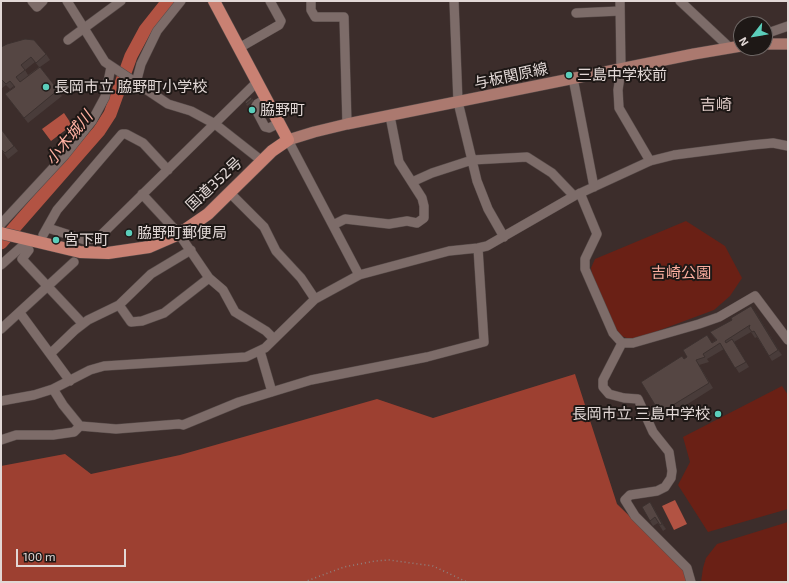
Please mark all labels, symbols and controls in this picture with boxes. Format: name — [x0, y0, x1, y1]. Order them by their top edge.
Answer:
north arrow — [733, 16, 773, 56]
text: N — [736, 35, 751, 49]
street label: 与板関原線 — [472, 59, 550, 93]
place label: 三島中学校前 — [577, 66, 667, 84]
marker: 三島中学校前 — [564, 70, 574, 80]
place label: 長岡市立 脇野町小学校 — [54, 78, 207, 96]
marker: 長岡市立 脇野町小学校 — [41, 82, 51, 92]
district label: 吉崎 — [700, 95, 732, 115]
place label: 脇野町 — [260, 101, 305, 119]
marker: 脇野町 — [247, 105, 257, 115]
water label: 小木城川 — [41, 107, 97, 169]
street label: 国道352号 — [182, 154, 246, 214]
place label: 脇野町郵便局 — [137, 224, 227, 242]
marker: 脇野町郵便局 — [124, 228, 134, 238]
place label: 宮下町 — [64, 231, 109, 249]
marker: 宮下町 — [51, 235, 61, 245]
park label: 吉崎公園 — [651, 264, 711, 282]
place label: 長岡市立 三島中学校 — [572, 405, 710, 423]
marker: 長岡市立 三島中学校 — [713, 409, 723, 419]
scale bar — [18, 541, 128, 567]
text: 100 m — [23, 549, 55, 563]

